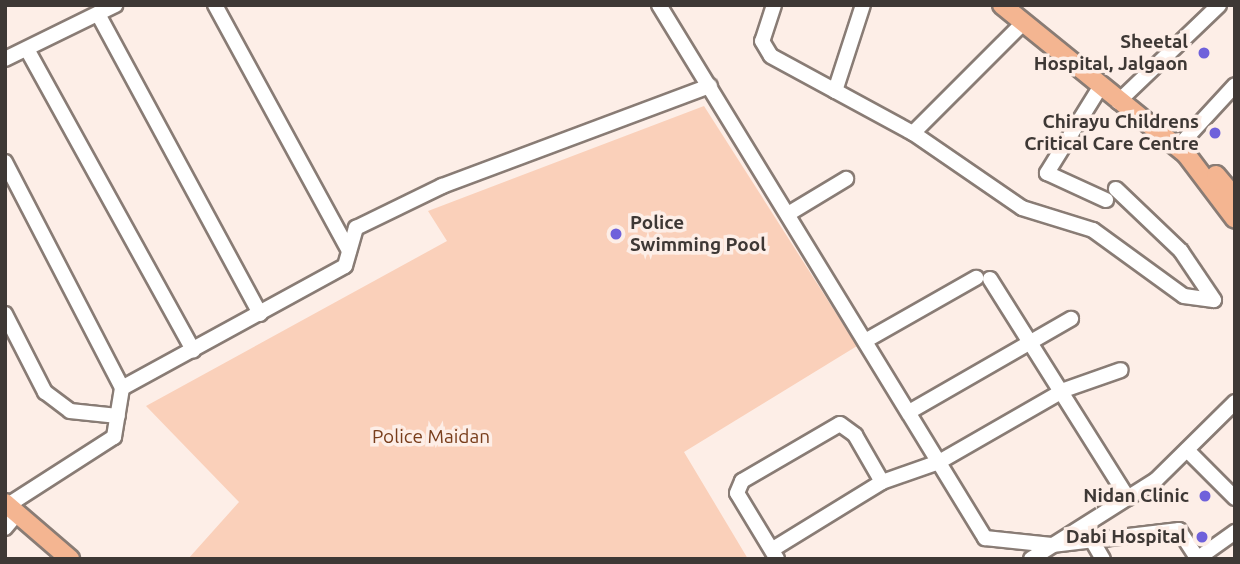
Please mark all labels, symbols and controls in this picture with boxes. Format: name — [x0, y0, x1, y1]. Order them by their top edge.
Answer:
place label: Sheetal Hospital, Jalgaon — [1034, 31, 1188, 75]
marker: Sheetal Hospital, Jalgaon — [1194, 43, 1214, 63]
place label: Chirayu Childrens Critical Care Centre — [1024, 111, 1199, 155]
marker: Chirayu Childrens Critical Care Centre — [1205, 123, 1225, 143]
place label: Police Swimming Pool — [630, 212, 766, 256]
marker: Police Swimming Pool — [608, 226, 624, 242]
park label: Police Maidan — [372, 426, 490, 448]
place label: Nidan Clinic — [1083, 485, 1189, 507]
marker: Nidan Clinic — [1195, 486, 1215, 506]
place label: Dabi Hospital — [1066, 526, 1186, 548]
marker: Dabi Hospital — [1192, 527, 1212, 547]

